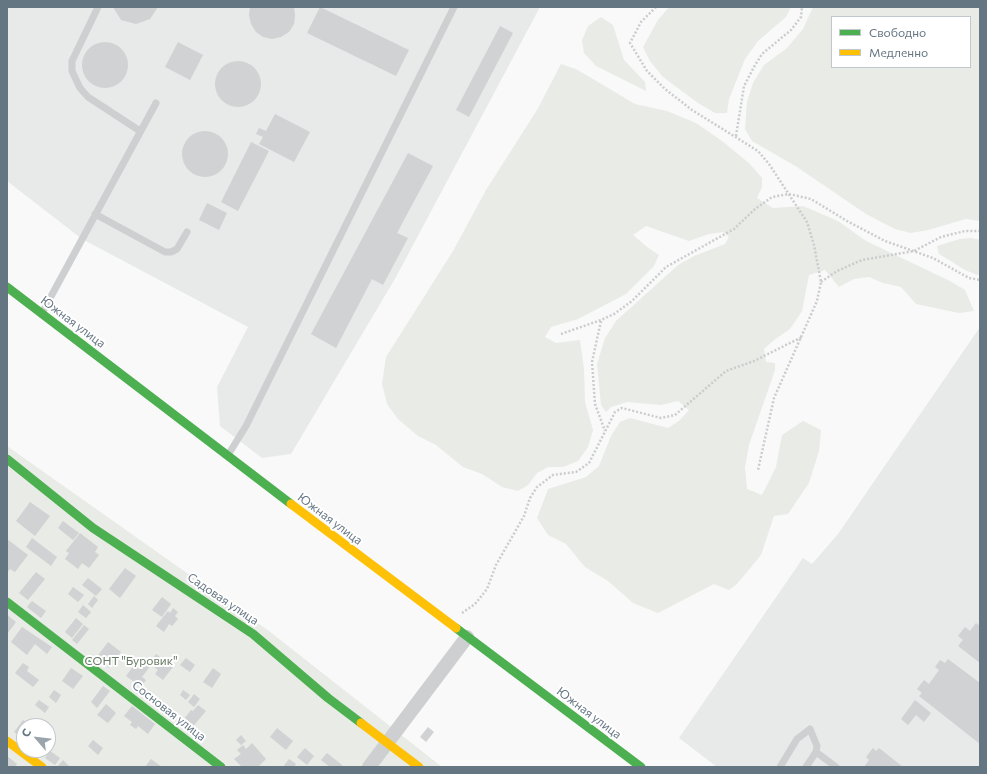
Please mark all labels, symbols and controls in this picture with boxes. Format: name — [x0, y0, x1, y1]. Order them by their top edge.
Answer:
legend — [831, 16, 971, 68]
text: Свободно — [869, 25, 926, 39]
text: Медленно — [869, 45, 928, 59]
street label: Южная улица — [38, 293, 108, 351]
street label: Южная улица — [295, 490, 365, 548]
street label: Садовая улица — [185, 570, 261, 628]
park label: СОНТ "Буровик" — [84, 654, 178, 668]
street label: Сосновая улица — [129, 678, 209, 744]
street label: Южная улица — [554, 684, 624, 742]
north arrow — [16, 718, 56, 758]
text: С — [18, 726, 33, 739]

